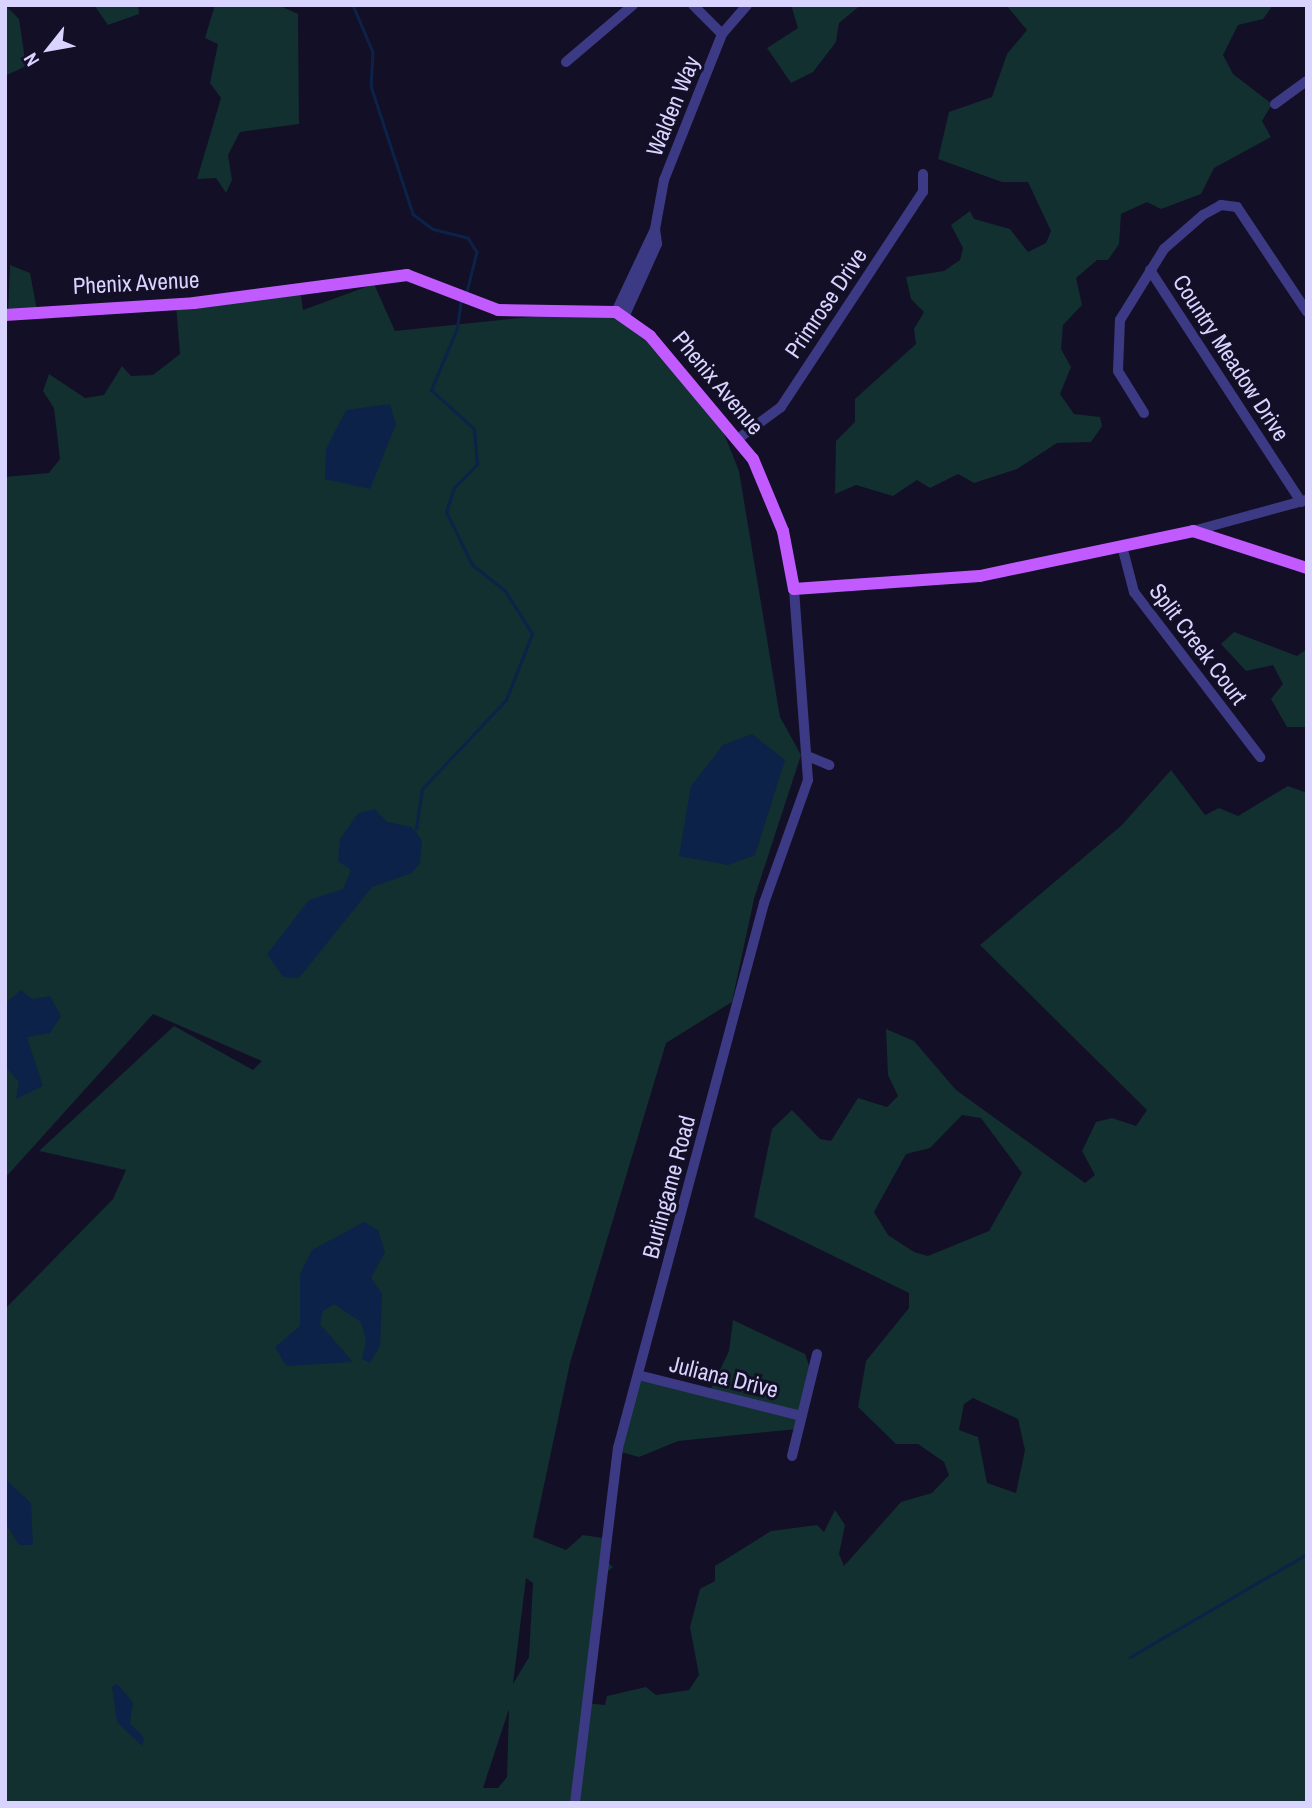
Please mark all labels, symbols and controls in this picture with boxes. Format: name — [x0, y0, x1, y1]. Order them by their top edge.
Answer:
north arrow — [14, 14, 84, 84]
text: N — [17, 48, 45, 71]
street label: Walden Way — [640, 52, 706, 160]
street label: Primrose Drive — [779, 243, 873, 363]
street label: Phenix Avenue — [72, 266, 200, 300]
street label: Country Meadow Drive — [1167, 270, 1295, 446]
street label: Phenix Avenue — [666, 325, 770, 441]
street label: Split Creek Court — [1143, 578, 1253, 710]
street label: Burlingame Road — [637, 1113, 701, 1261]
street label: Juliana Drive — [667, 1350, 781, 1404]

